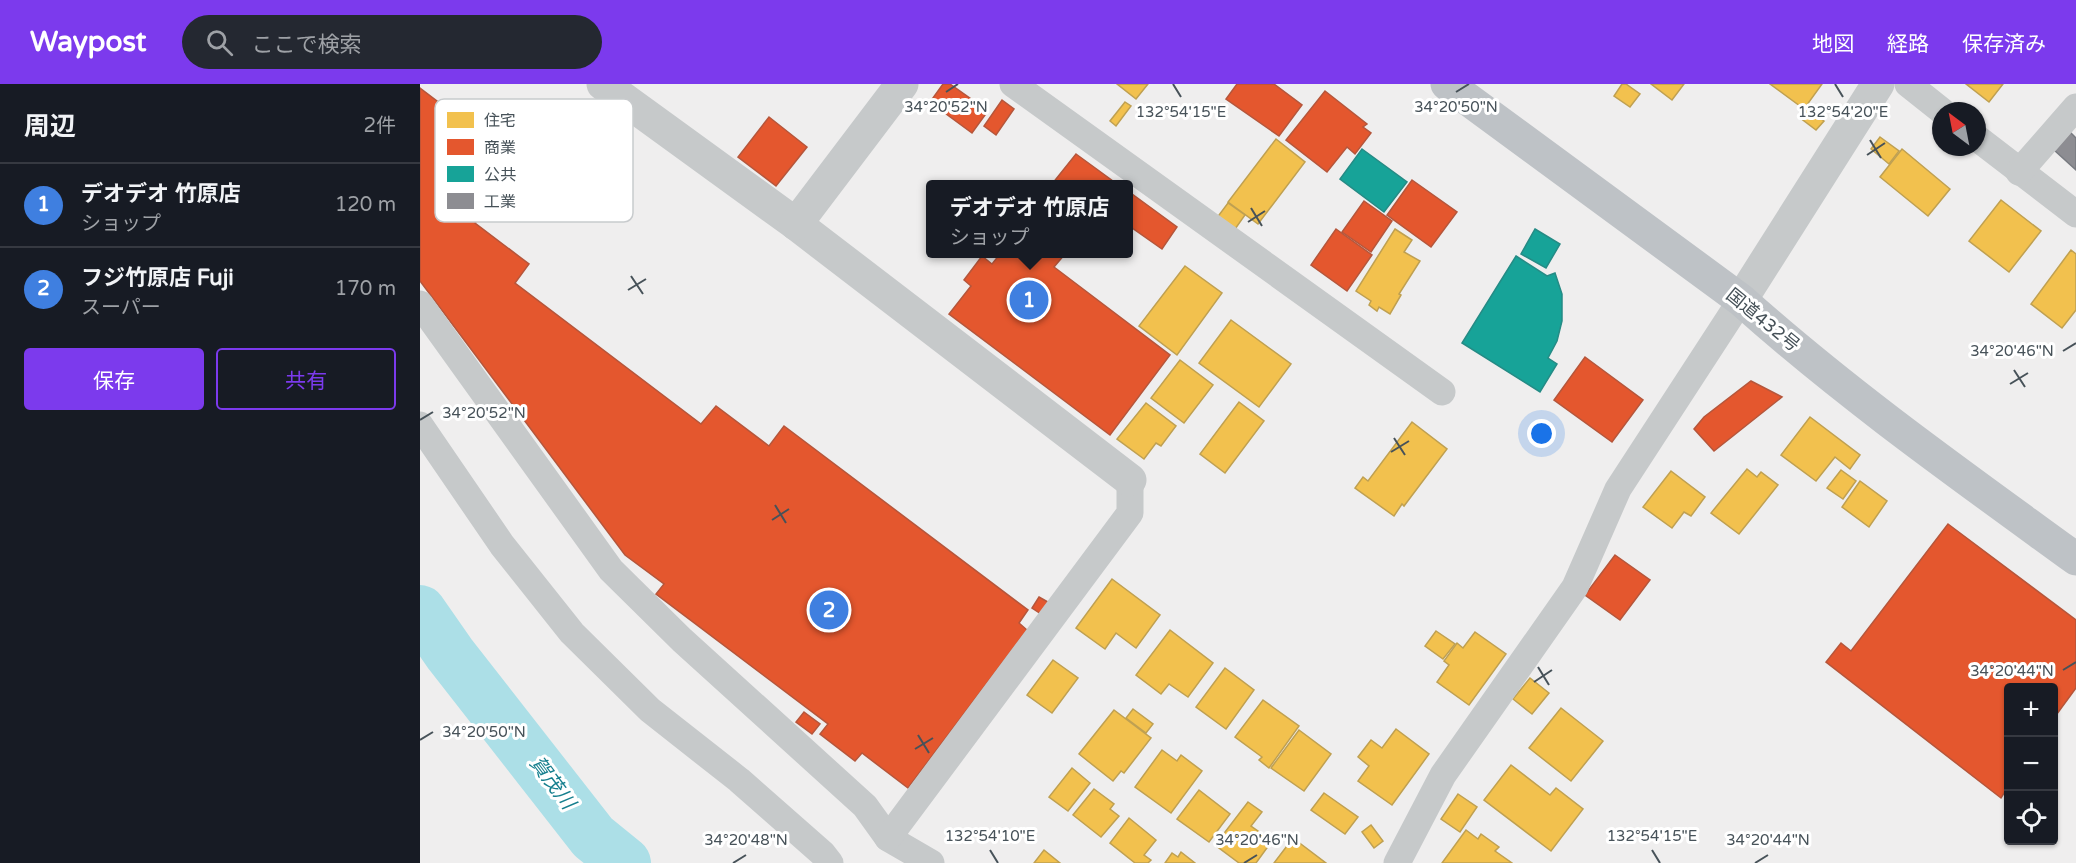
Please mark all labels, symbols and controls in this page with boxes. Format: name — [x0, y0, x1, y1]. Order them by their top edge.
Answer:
search box — [182, 15, 602, 69]
text: Waypost — [30, 25, 146, 59]
icon: search — [203, 26, 236, 59]
text: ここで検索 — [251, 32, 361, 58]
text: 地図 — [1812, 32, 1854, 57]
text: 経路 — [1887, 32, 1929, 57]
text: 保存済み — [1962, 32, 2046, 57]
text: 34°20'52"N — [904, 98, 988, 116]
text: 34°20'50"N — [1414, 98, 1498, 116]
legend — [435, 99, 633, 222]
north arrow — [1932, 102, 1986, 156]
text: 132°54'15"E — [1136, 103, 1226, 121]
text: 132°54'20"E — [1798, 103, 1888, 121]
text: 周辺 — [24, 111, 76, 142]
text: 住宅 — [484, 111, 516, 131]
text: 2件 — [363, 114, 396, 138]
text: 商業 — [484, 138, 516, 158]
text: 公共 — [484, 165, 516, 185]
popup — [926, 180, 1133, 258]
text: デオデオ 竹原店 — [81, 181, 241, 207]
text: 工業 — [484, 192, 516, 212]
text: 1 — [37, 193, 50, 217]
text: 120 m — [335, 193, 396, 217]
text: デオデオ 竹原店 — [950, 195, 1109, 221]
text: ショップ — [81, 212, 161, 236]
text: ショップ — [950, 226, 1030, 250]
text: フジ竹原店 Fuji — [81, 265, 234, 291]
text: 2 — [37, 277, 50, 301]
text: 170 m — [335, 277, 396, 301]
pin: 1 — [1010, 278, 1048, 322]
street label: 国道432号 — [1722, 284, 1804, 356]
text: スーパー — [81, 296, 161, 320]
text: 34°20'46"N — [1970, 342, 2054, 360]
button: 保存 — [24, 348, 204, 410]
button: 共有 — [216, 348, 396, 410]
text: 34°20'52"N — [442, 404, 526, 422]
your location — [1527, 419, 1556, 448]
pin: 2 — [810, 588, 848, 632]
text: 34°20'44"N — [1970, 662, 2054, 680]
map controls — [2004, 683, 2058, 845]
button: + — [2004, 683, 2058, 737]
text: 34°20'50"N — [442, 723, 526, 741]
button: − — [2004, 737, 2058, 791]
water label: 賀茂川 — [524, 752, 581, 816]
button: locate — [2004, 791, 2058, 845]
text: 132°54'10"E — [945, 827, 1035, 845]
text: 132°54'15"E — [1607, 827, 1697, 845]
text: 34°20'48"N — [704, 831, 788, 849]
text: 34°20'46"N — [1215, 831, 1299, 849]
text: 34°20'44"N — [1726, 831, 1810, 849]

